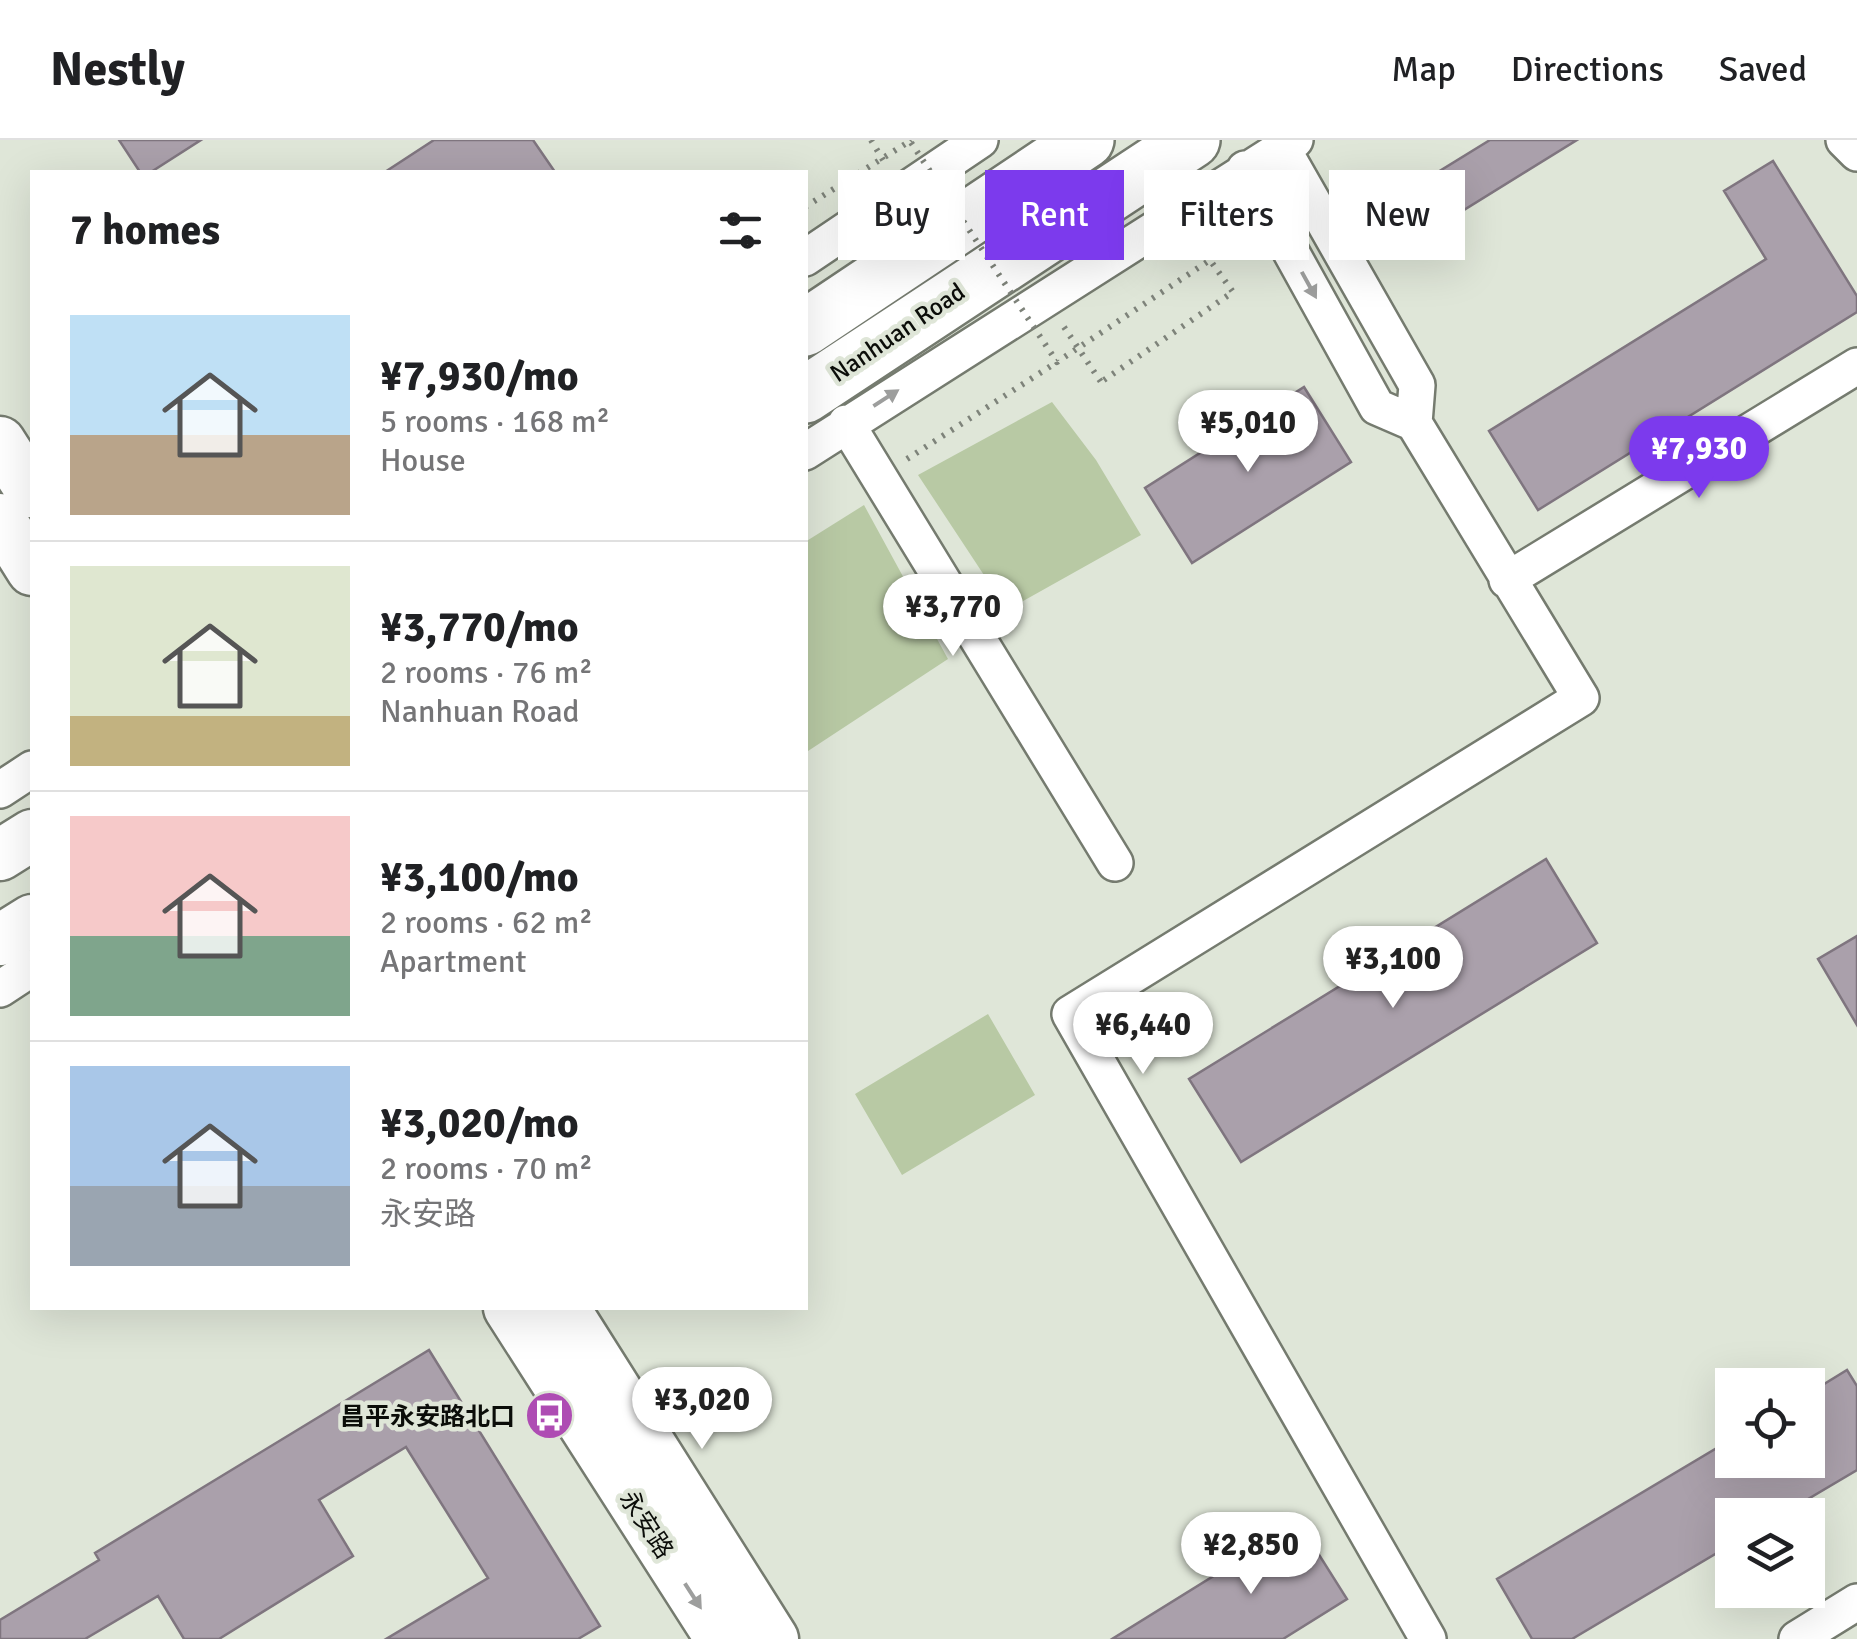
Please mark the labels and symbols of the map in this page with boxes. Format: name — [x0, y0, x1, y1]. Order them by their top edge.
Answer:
one-way arrow — [1299, 271, 1317, 299]
street label: Nanhuan Road — [824, 276, 971, 389]
one-way arrow — [872, 389, 900, 407]
pin: ¥5,010 — [1167, 390, 1329, 475]
pin: ¥7,930 — [1618, 416, 1780, 501]
pin: ¥3,770 — [872, 574, 1034, 659]
pin: ¥3,100 — [1312, 926, 1474, 1011]
pin: ¥6,440 — [1062, 992, 1224, 1077]
pin: ¥3,020 — [621, 1367, 783, 1452]
bus stop icon: 昌平永安路北口 — [524, 1390, 576, 1442]
place label: 昌平永安路北口 — [340, 1401, 515, 1432]
street label: 永安路 — [613, 1484, 680, 1564]
pin: ¥2,850 — [1170, 1512, 1332, 1597]
one-way arrow — [684, 1582, 702, 1610]

